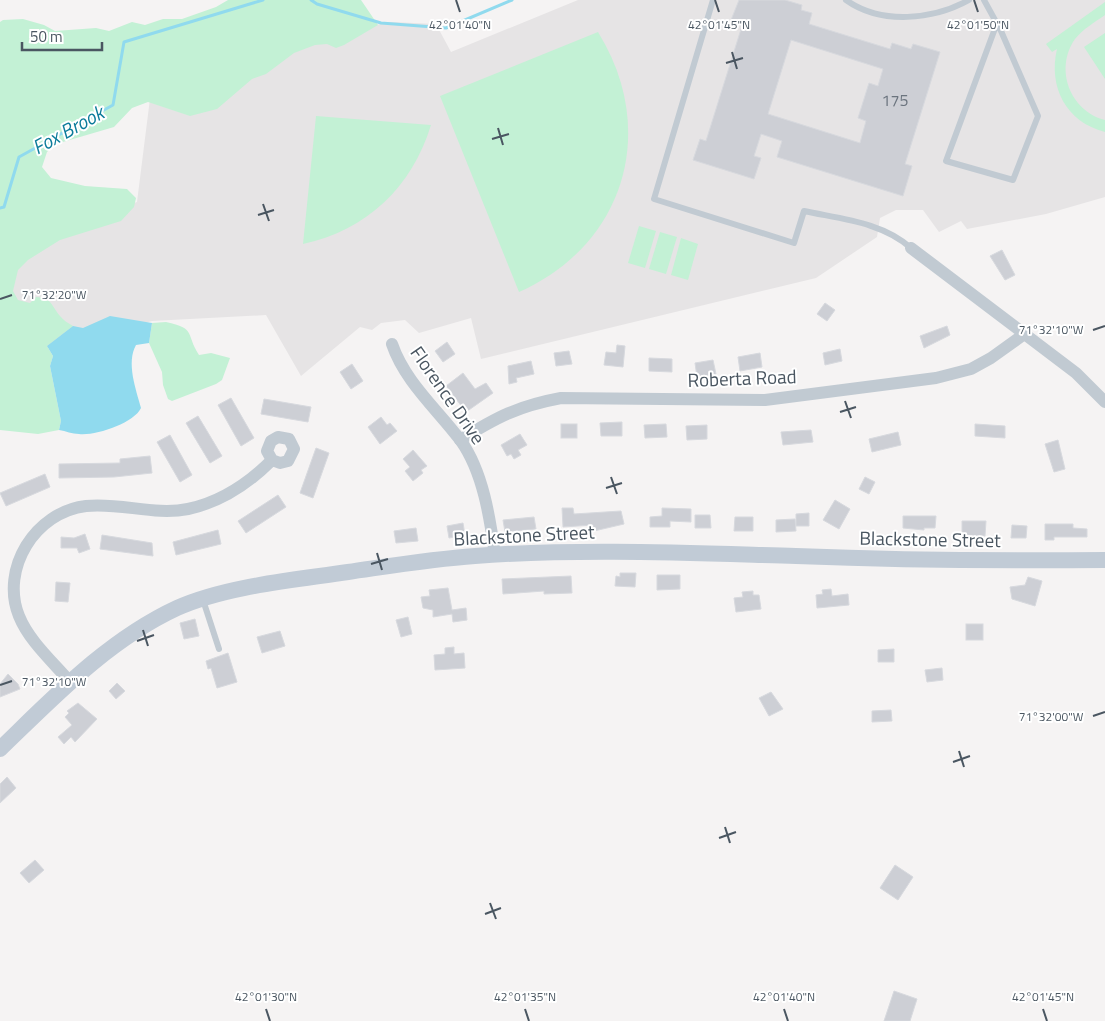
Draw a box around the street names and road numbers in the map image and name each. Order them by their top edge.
street label: Florence Drive [404,340,493,450]
street label: Roberta Road [687,361,797,394]
street label: Blackstone Street [453,516,596,553]
street label: Blackstone Street [859,523,1001,554]

